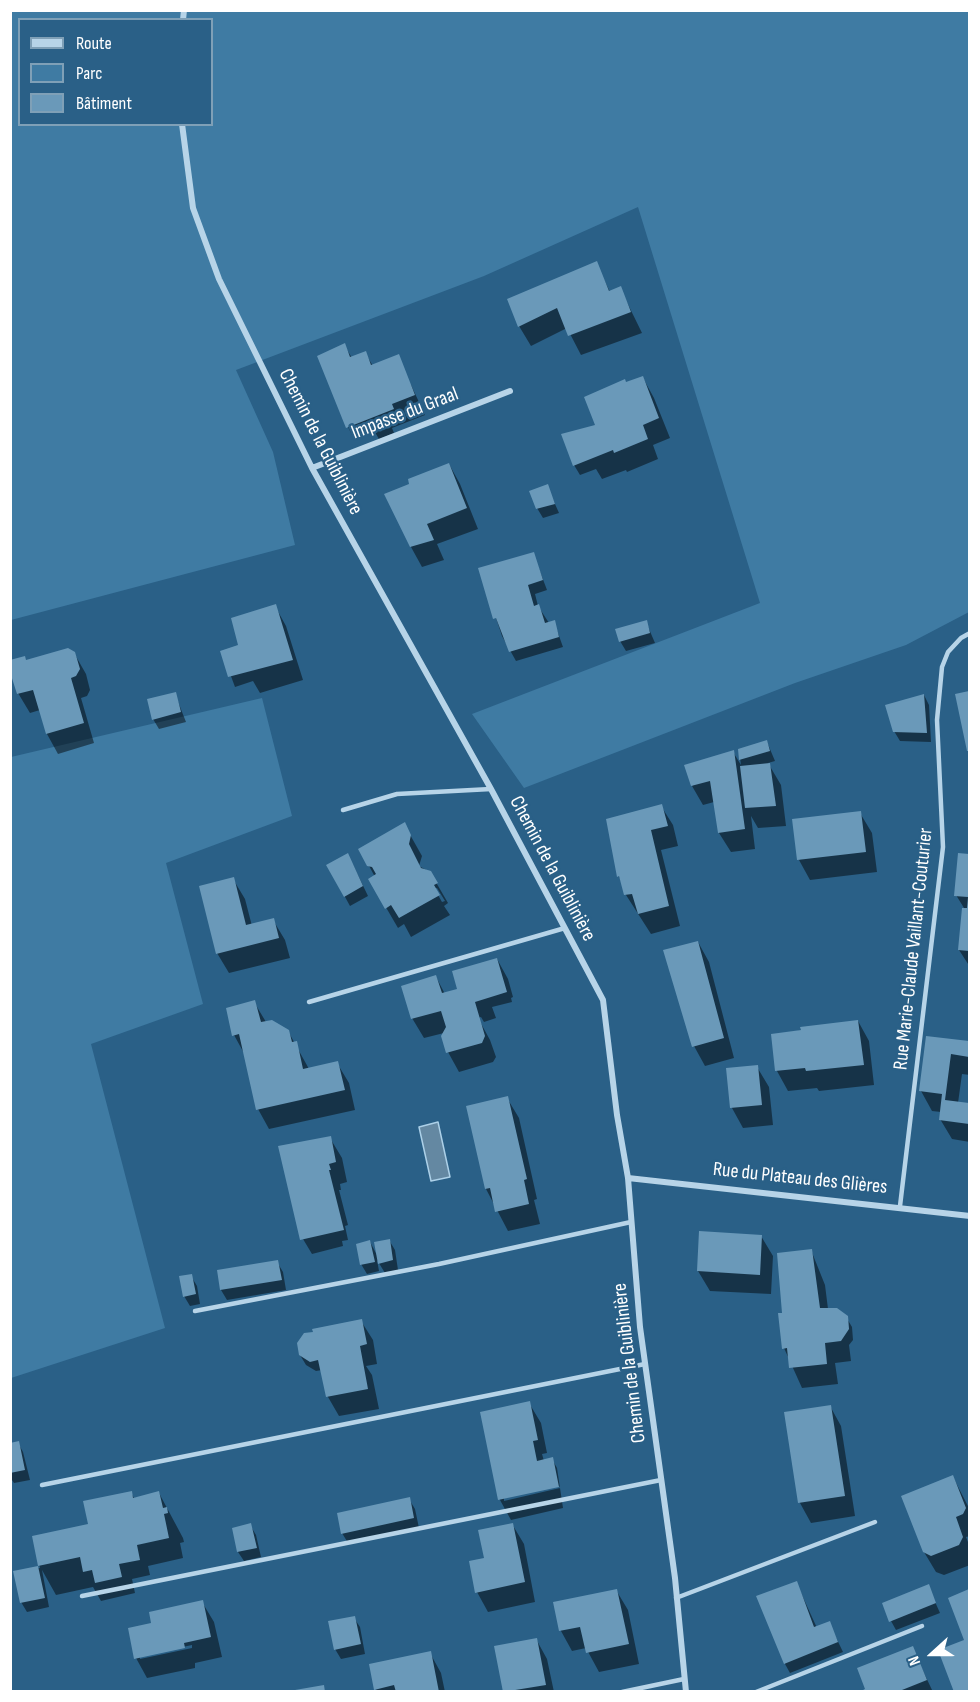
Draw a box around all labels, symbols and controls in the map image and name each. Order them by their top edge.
legend [18,18,213,126]
text: Route [76,33,112,54]
text: Parc [76,63,102,84]
text: Bâtiment [76,93,132,114]
street label: Chemin de la Guiblinière [273,365,367,519]
street label: Impasse du Graal [348,383,462,445]
street label: Chemin de la Guiblinière [504,792,600,946]
street label: Rue Marie-Claude Vaillant-Couturier [889,827,939,1071]
street label: Rue du Plateau des Glières [712,1158,888,1200]
street label: Chemin de la Guiblinière [608,1282,652,1444]
north arrow [902,1624,962,1684]
text: N [904,1653,925,1668]

